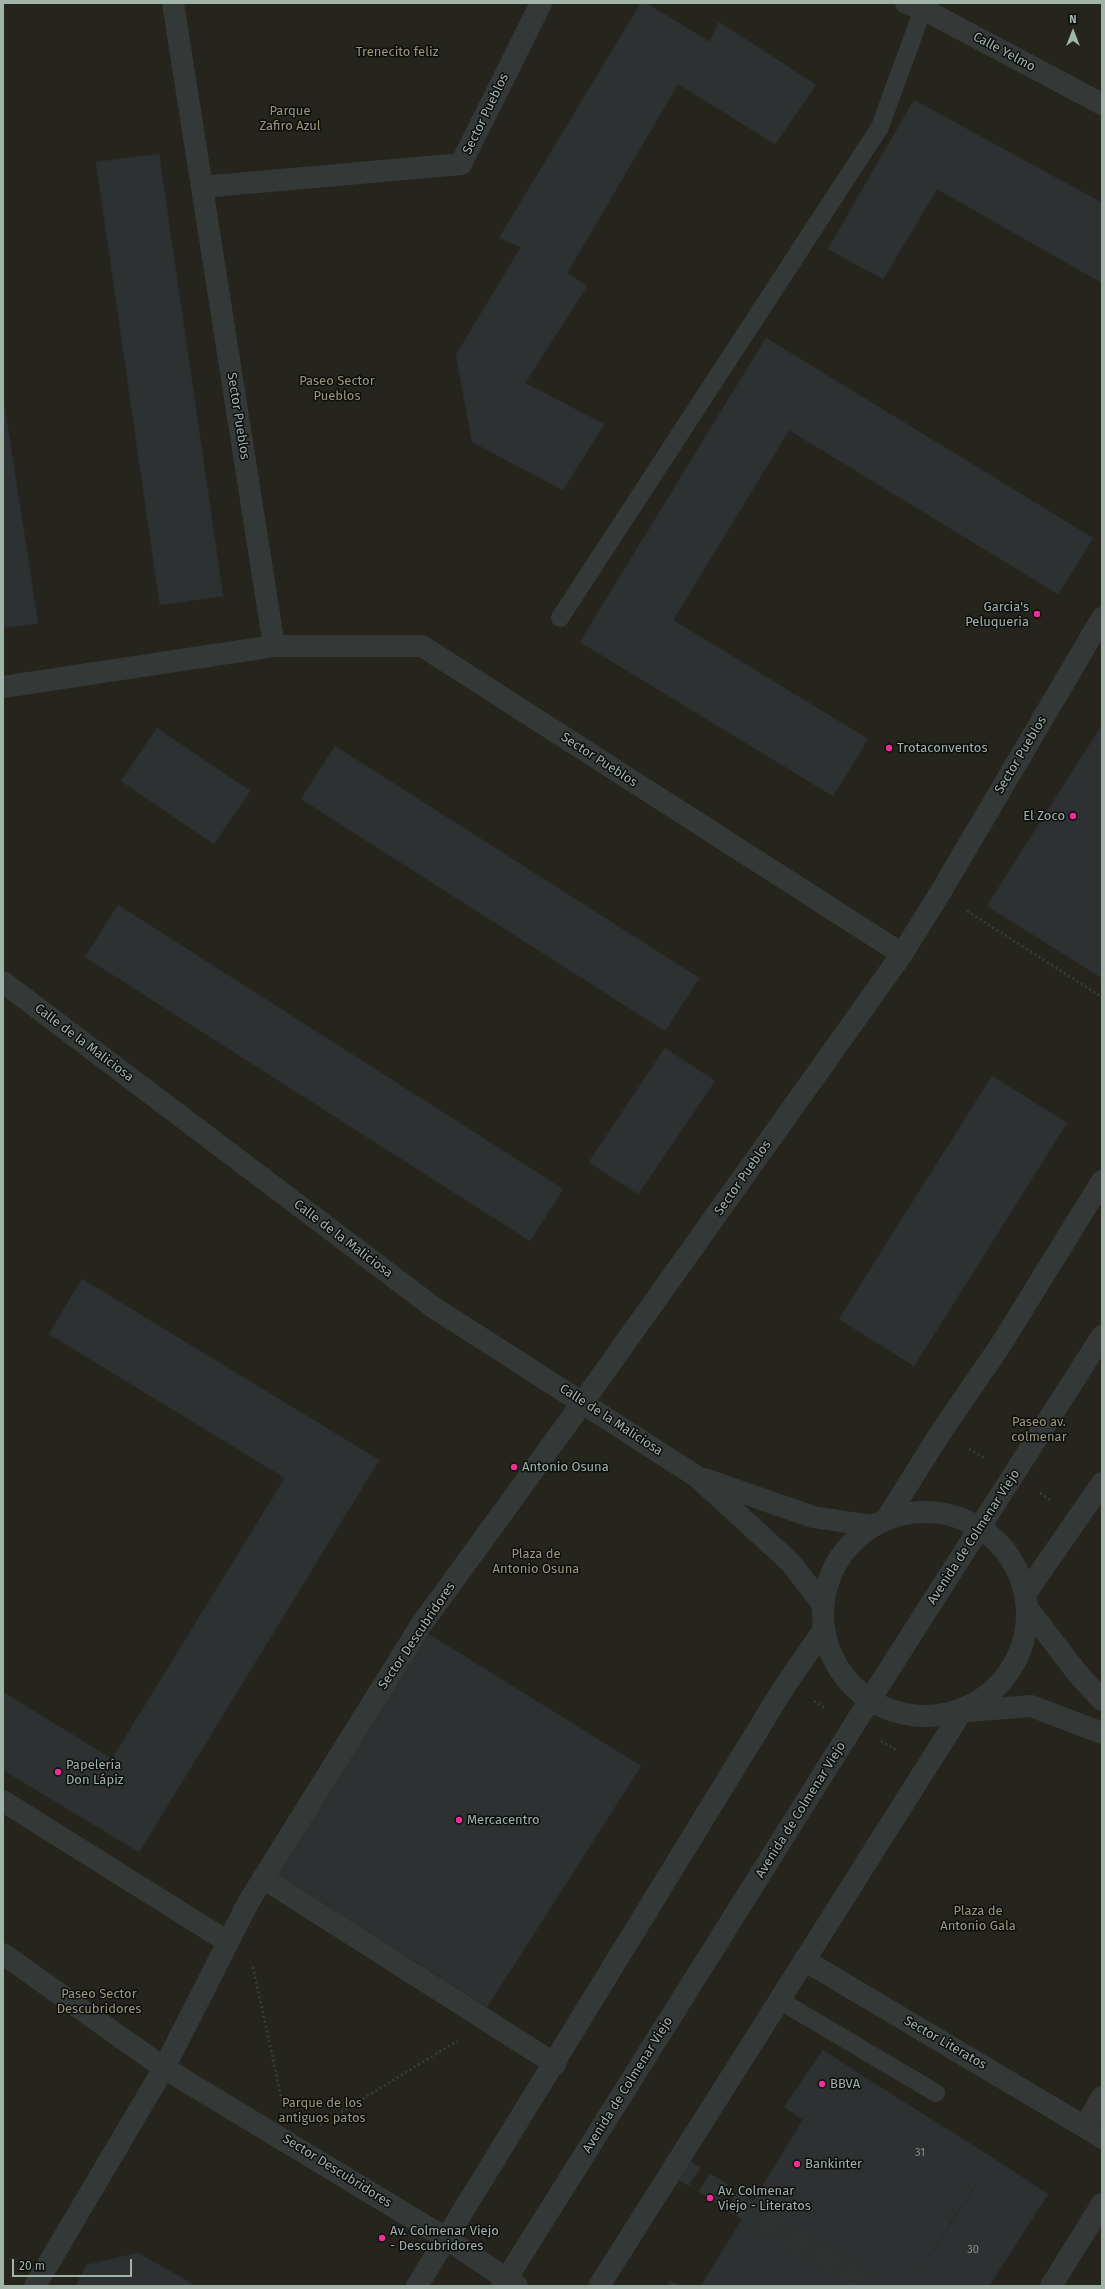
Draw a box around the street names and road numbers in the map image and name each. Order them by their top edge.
street label: Calle Yelmo [970,29,1038,75]
street label: Sector Pueblos [460,71,512,157]
street label: Sector Pueblos [223,371,253,461]
street label: Sector Pueblos [992,713,1050,797]
street label: Sector Pueblos [558,730,640,790]
street label: Calle de la Maliciosa [31,1001,137,1085]
street label: Sector Pueblos [711,1138,775,1218]
street label: Calle de la Maliciosa [290,1197,396,1281]
street label: Calle de la Maliciosa [557,1381,665,1459]
street label: Avenida de Colmenar Viejo [924,1467,1024,1607]
street label: Sector Descubridores [375,1580,459,1692]
street label: Avenida de Colmenar Viejo [753,1739,849,1881]
street label: Sector Literatos [901,2013,989,2073]
street label: Avenida de Colmenar Viejo [580,2014,676,2156]
street label: Sector Descubridores [280,2131,394,2211]

